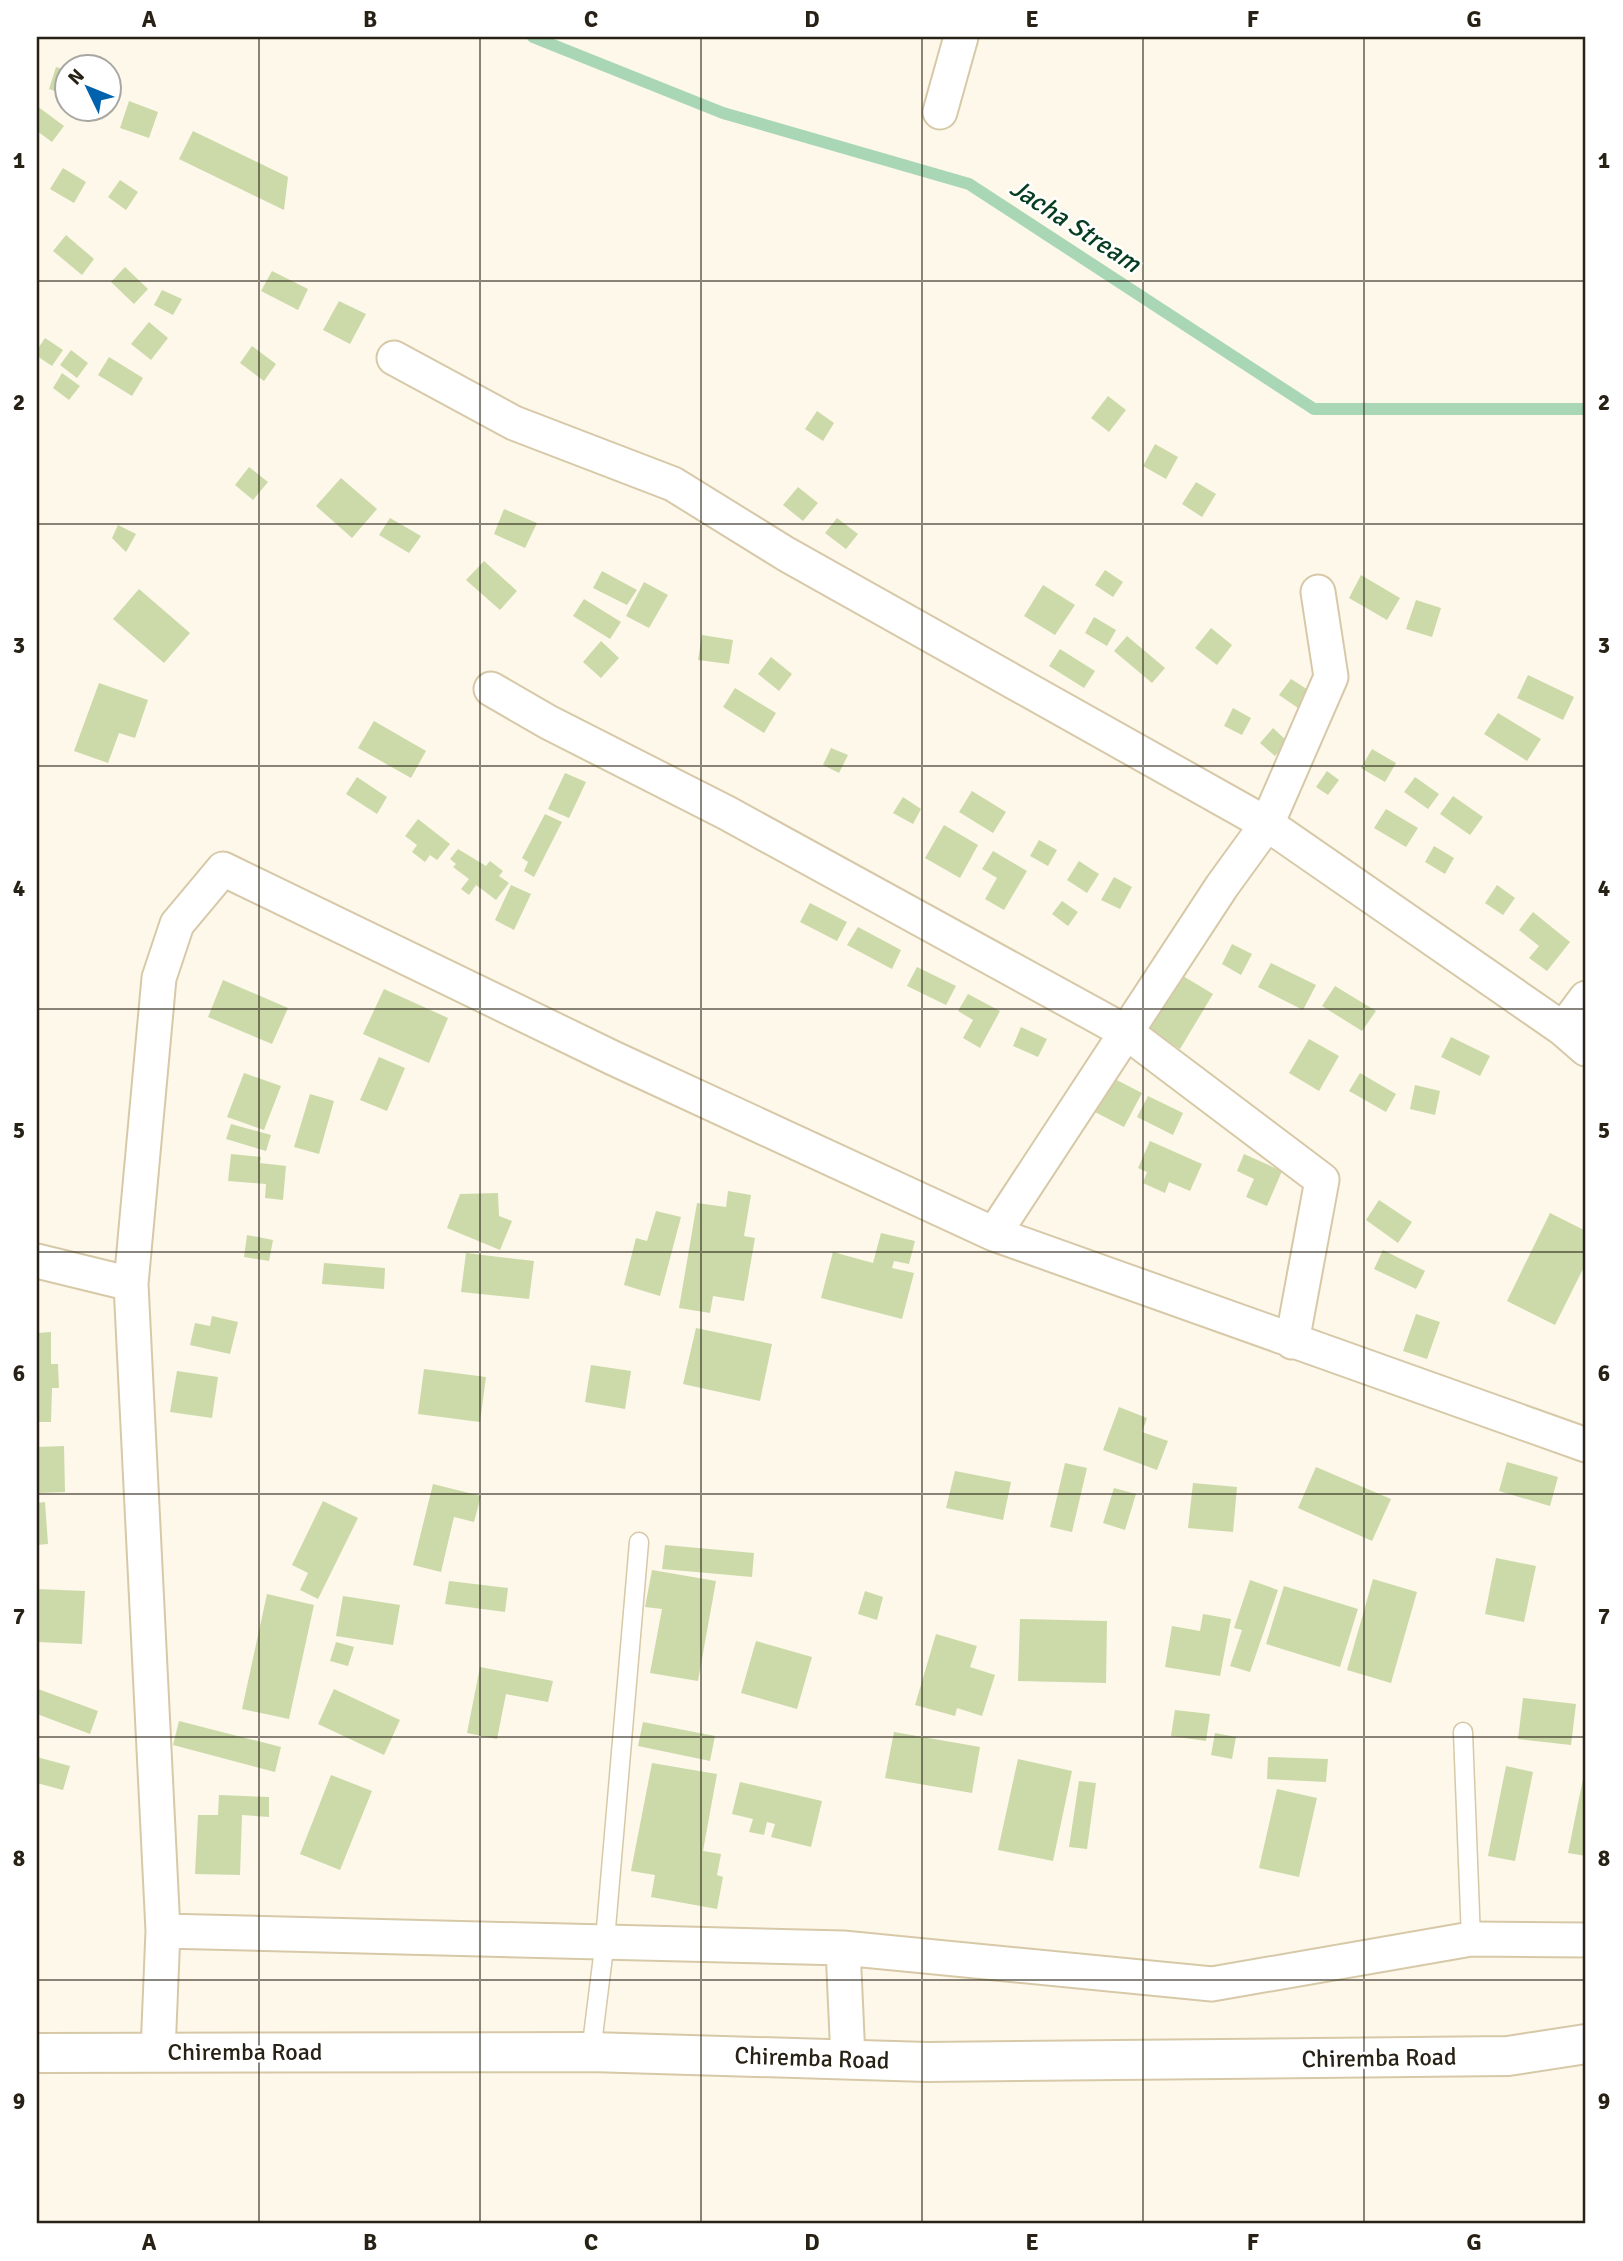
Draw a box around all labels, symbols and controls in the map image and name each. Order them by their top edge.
text: A [142,5,157,34]
text: B [363,5,377,34]
text: C [584,5,598,34]
text: D [804,5,820,34]
text: E [1025,5,1039,34]
text: F [1247,5,1259,34]
text: G [1466,5,1482,34]
north arrow [52,52,122,122]
text: N [63,64,90,90]
text: 1 [13,146,25,175]
text: 1 [1598,146,1610,175]
water label: Jacha Stream [1004,172,1147,281]
text: 2 [13,388,25,417]
text: 2 [1598,388,1610,417]
text: 3 [13,631,25,660]
text: 3 [1598,631,1610,660]
text: 4 [13,874,25,903]
text: 4 [1598,874,1610,903]
text: 5 [13,1116,25,1145]
text: 5 [1598,1116,1610,1145]
text: 6 [13,1359,25,1388]
text: 6 [1598,1359,1610,1388]
text: 7 [13,1602,25,1631]
text: 7 [1598,1602,1610,1631]
text: 8 [13,1844,25,1873]
text: 8 [1598,1844,1610,1873]
street label: Chiremba Road [167,2037,323,2067]
street label: Chiremba Road [734,2040,890,2076]
street label: Chiremba Road [1301,2042,1457,2074]
text: 9 [13,2087,25,2116]
text: 9 [1598,2087,1610,2116]
text: A [142,2228,157,2257]
text: B [363,2228,377,2257]
text: C [584,2228,598,2257]
text: D [804,2228,820,2257]
text: E [1025,2228,1039,2257]
text: F [1247,2228,1259,2257]
text: G [1466,2228,1482,2257]

